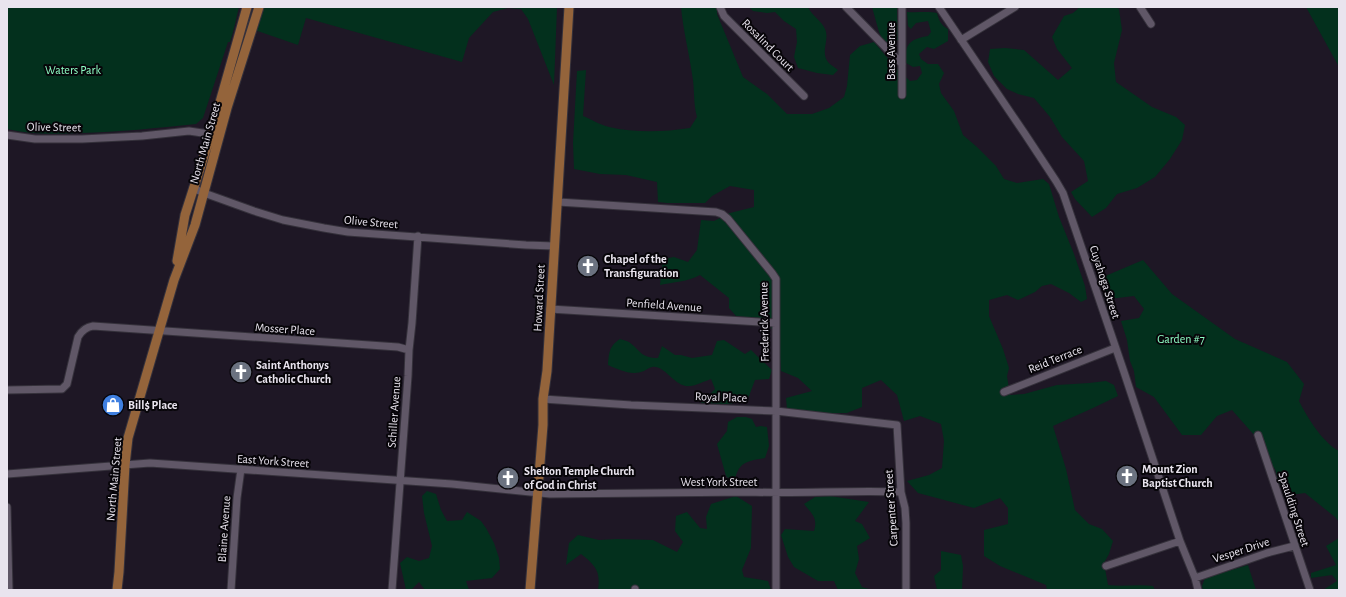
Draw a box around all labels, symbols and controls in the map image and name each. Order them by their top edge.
street label: Rosalind Court [740,17,796,73]
street label: Bass Avenue [885,22,897,80]
park label: Waters Park [45,64,101,76]
street label: North Main Street [188,101,222,185]
street label: Olive Street [27,121,81,133]
street label: Olive Street [344,214,399,230]
street label: Cuyahoga Street [1087,244,1123,321]
church icon: Chapel of the Transfiguration [575,253,601,279]
place label: Chapel of the Transfiguration [604,253,679,279]
street label: Howard Street [531,264,547,332]
street label: Frederick Avenue [757,282,771,362]
street label: Penfield Avenue [626,296,702,314]
street label: Mosser Place [255,321,315,337]
park label: Garden #7 [1157,333,1205,345]
street label: Reid Terrace [1026,343,1084,375]
church icon: Saint Anthonys Catholic Church [228,359,254,385]
place label: Saint Anthonys Catholic Church [256,359,331,385]
street label: Schiller Avenue [386,376,402,448]
street label: Royal Place [695,390,747,405]
shop icon: Bill$ Place [100,392,126,418]
place label: Bill$ Place [128,399,178,411]
street label: North Main Street [104,437,124,521]
street label: East York Street [237,452,310,470]
church icon: Mount Zion Baptist Church [1114,463,1140,489]
place label: Mount Zion Baptist Church [1142,463,1213,489]
church icon: Shelton Temple Church of God in Christ [495,465,521,491]
place label: Shelton Temple Church of God in Christ [524,465,635,491]
street label: Carpenter Street [882,469,900,547]
street label: Spaulding Street [1276,470,1312,548]
street label: West York Street [681,476,758,488]
street label: Blaine Avenue [216,495,232,563]
street label: Vesper Drive [1211,535,1271,565]

